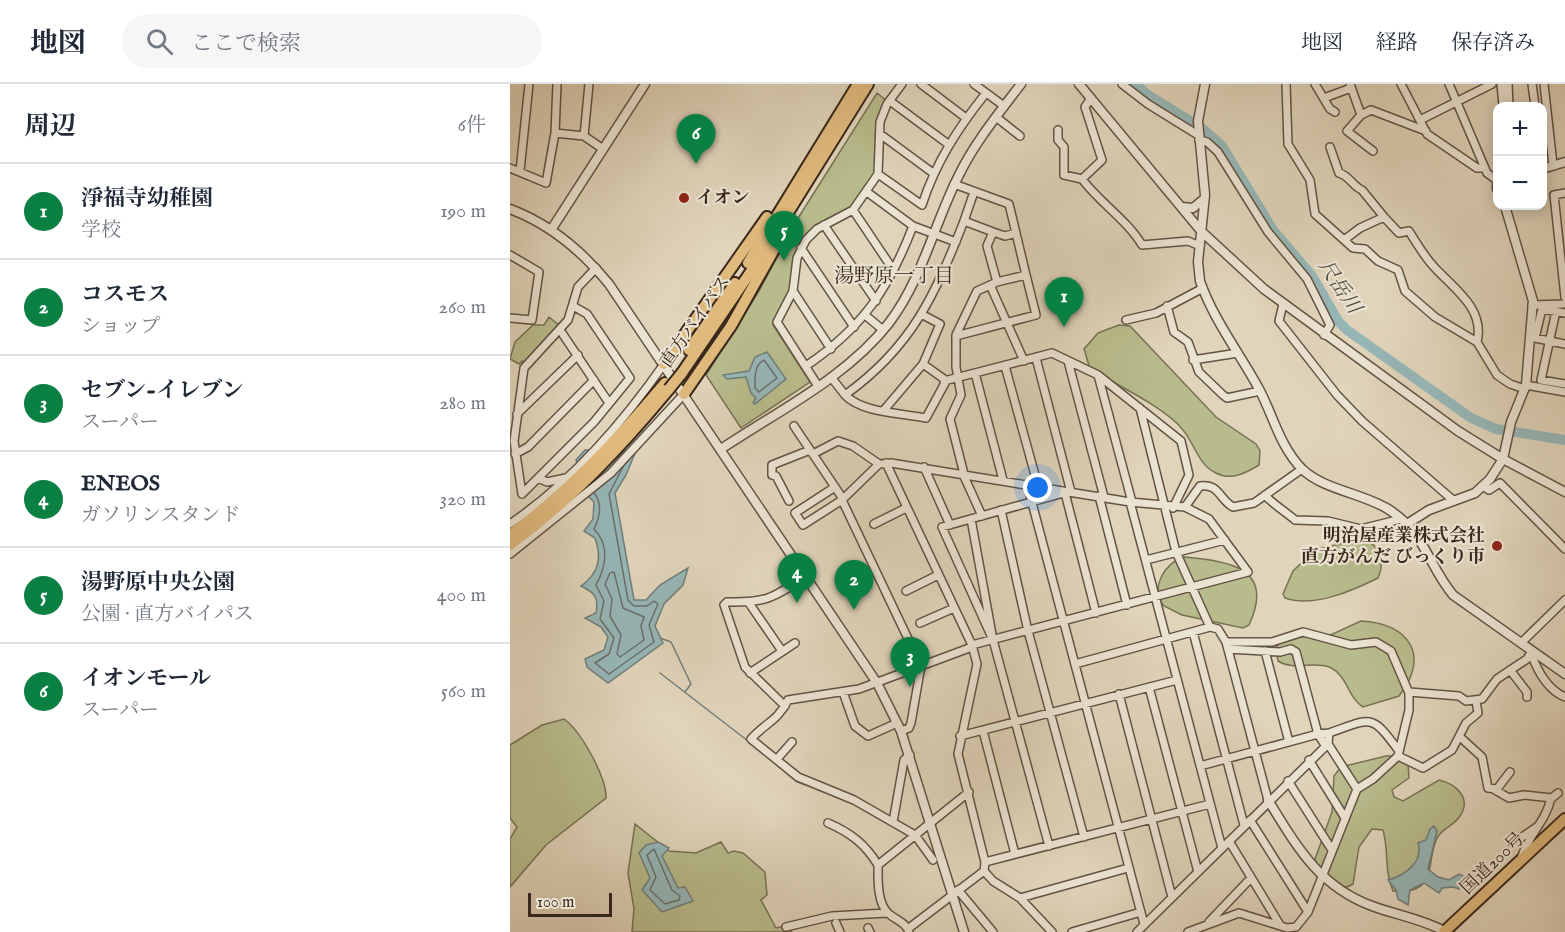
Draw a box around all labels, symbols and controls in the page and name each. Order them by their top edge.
search box [122,14,542,68]
icon: search [143,25,176,58]
text: 地図 [30,27,86,62]
text: ここで検索 [191,30,301,58]
text: 地図 [1301,30,1343,57]
text: 経路 [1376,30,1418,57]
text: 保存済み [1451,30,1535,57]
map controls [1493,102,1547,210]
button: + [1493,102,1547,156]
text: 周辺 [24,110,76,143]
text: 6件 [458,113,486,138]
pin: 6 [676,115,716,164]
button: − [1493,156,1547,210]
text: 淨福寺幼稚園 [81,185,213,213]
place label: イオン [696,187,749,210]
marker: イオン [677,191,691,205]
text: 1 [40,199,47,224]
text: 190 m [440,199,486,224]
pin: 5 [764,212,804,261]
text: 学校 [81,218,121,243]
water label: 尺岳川 [1312,255,1367,321]
district label: 湯野原一丁目 [834,264,954,289]
street label: 直方バイパス [656,271,736,373]
pin: 1 [1044,278,1084,327]
text: コスモス [81,281,169,309]
text: 2 [39,295,48,320]
text: 260 m [439,295,486,320]
text: ショップ [81,314,161,339]
text: セブン-イレブン [81,377,243,405]
text: 3 [40,391,47,416]
text: 280 m [439,391,486,416]
text: スーパー [81,410,159,435]
text: ENEOS [81,470,160,498]
your location [1023,473,1052,502]
text: 4 [39,487,48,512]
text: 320 m [440,487,486,512]
text: ガソリンスタンド [81,503,240,528]
place label: 明治屋産業株式会社 直方がんだ びっくり市 [1301,525,1485,569]
marker: 明治屋産業株式会社 直方がんだ びっくり市 [1490,539,1504,553]
pin: 4 [778,554,816,603]
pin: 2 [834,560,874,610]
text: 湯野原中央公園 [81,569,235,597]
text: 5 [40,583,47,608]
text: 400 m [437,583,486,608]
text: 公園 · 直方バイパス [81,602,254,627]
pin: 3 [890,638,930,687]
text: イオンモール [81,665,211,693]
text: 6 [39,679,48,704]
text: 560 m [441,679,486,704]
text: スーパー [81,698,159,723]
street label: 国道200号 [1456,828,1530,900]
scale bar [528,890,612,918]
text: 100 m [537,893,574,913]

